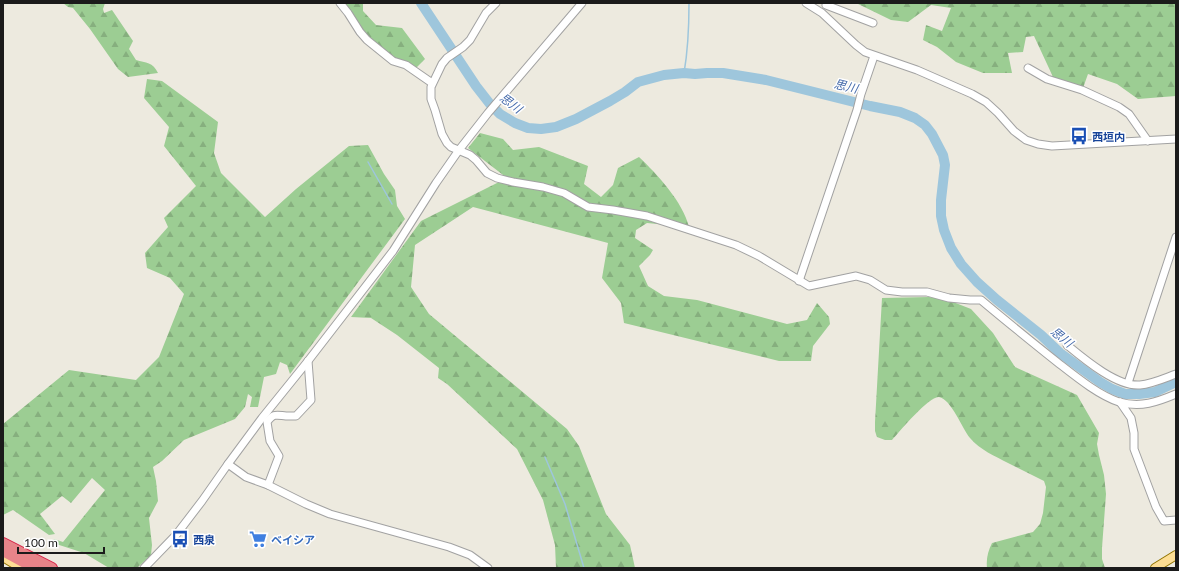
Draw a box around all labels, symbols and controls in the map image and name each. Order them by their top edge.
water label: 思川 [833,76,861,96]
water label: 思川 [497,90,527,117]
bus stop icon: 西垣内 [1069,126,1089,146]
place label: 西垣内 [1092,130,1125,143]
water label: 思川 [1048,324,1078,352]
scale bar [18,529,104,555]
bus stop icon: 西泉 [170,529,190,549]
supermarket icon: ベイシア [248,529,268,549]
place label: 西泉 [193,533,215,546]
place label: ベイシア [271,533,315,546]
text: 100 m [24,535,58,550]

